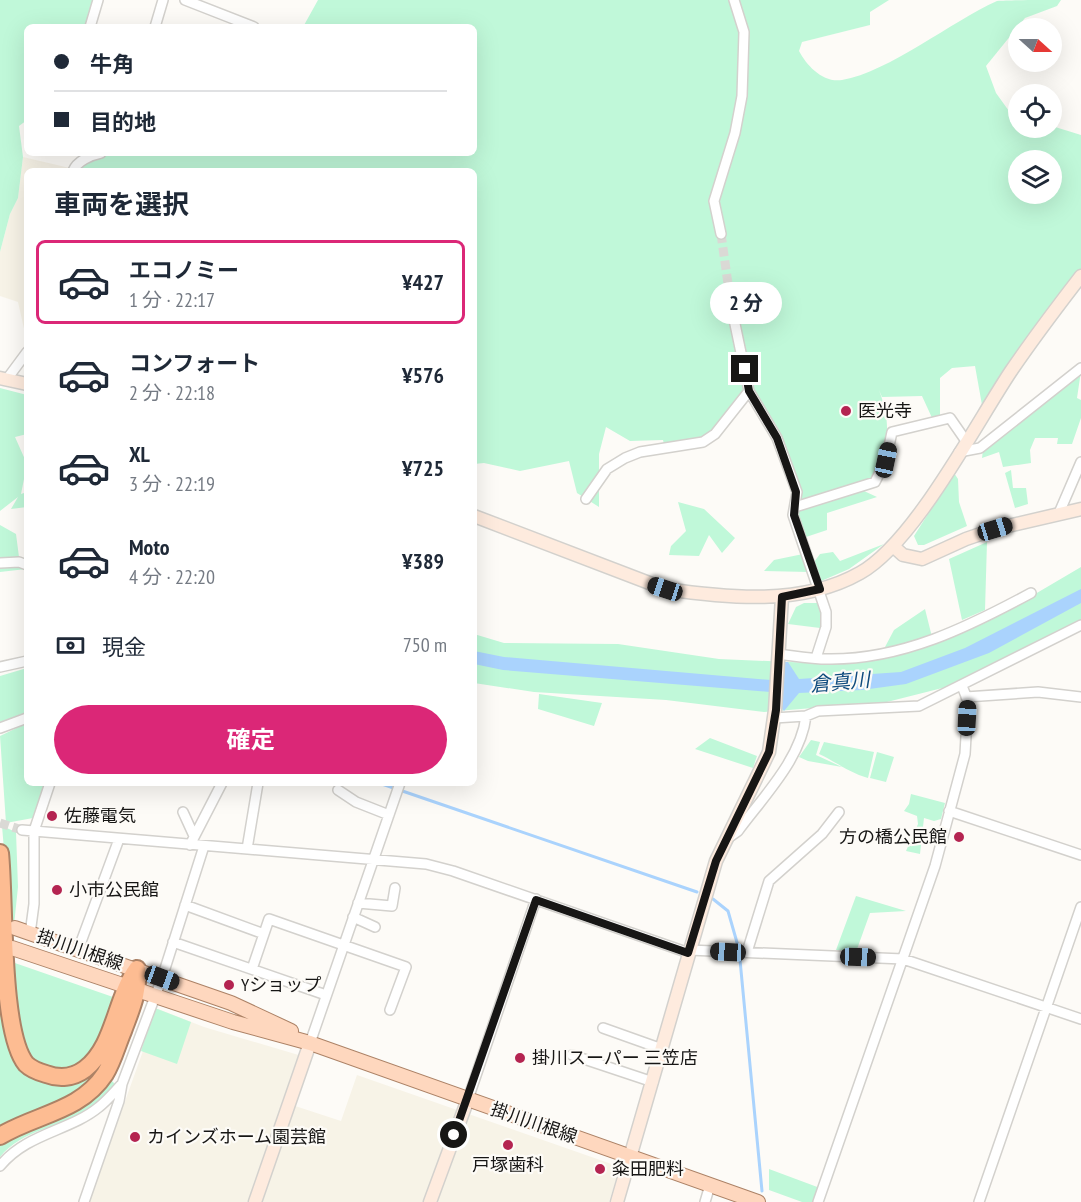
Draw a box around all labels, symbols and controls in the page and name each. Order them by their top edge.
north arrow [1008,18,1062,72]
map controls [1008,18,1062,204]
text: 牛角 [90,50,134,78]
button: locate [1008,84,1062,138]
text: 目的地 [90,108,156,136]
button: layers [1008,150,1062,204]
text: 車両を選択 [54,187,189,221]
icon: car [57,255,111,309]
text: エコノミー [129,256,239,284]
text: ¥427 [402,268,444,296]
callout: 2 分 [709,282,781,324]
text: 1 分 · 22:17 [129,287,215,313]
text: 2 分 [729,290,763,316]
icon: car [57,348,111,402]
text: コンフォート [129,349,260,377]
route end [731,355,758,382]
text: ¥576 [402,361,444,389]
text: 2 分 · 22:18 [129,380,215,406]
place label: 医光寺 [858,399,912,422]
marker: 医光寺 [839,404,853,418]
text: XL [129,440,150,468]
icon: car [57,441,111,495]
car [873,441,899,479]
text: ¥725 [402,454,444,482]
text: 3 分 · 22:19 [129,471,215,497]
car [975,515,1015,543]
text: Moto [129,533,170,561]
icon: car [57,534,111,588]
text: ¥389 [402,547,444,575]
text: 4 分 · 22:20 [129,564,215,590]
car [645,575,685,603]
icon: cash [54,629,87,662]
text: 750 m [403,632,447,658]
text: 現金 [102,633,146,661]
water label: 倉真川 [809,666,873,698]
car [957,700,977,736]
button: 確定 [54,705,447,774]
place label: 佐藤電気 [64,804,136,827]
marker: 佐藤電気 [45,809,59,823]
place label: 方の橋公民館 [839,825,947,848]
marker: 方の橋公民館 [952,830,966,844]
place label: 小市公民館 [69,878,159,901]
marker: 小市公民館 [50,883,64,897]
street label: 掛川川根線 [34,924,126,975]
car [710,942,746,962]
car [840,947,876,967]
car [142,963,182,993]
place label: Yショップ [241,973,321,996]
marker: Yショップ [222,978,236,992]
place label: 掛川スーパー 三笠店 [532,1046,698,1069]
marker: 掛川スーパー 三笠店 [513,1051,527,1065]
street label: 掛川川根線 [488,1097,580,1148]
route start [440,1121,467,1148]
place label: カインズホーム園芸館 [147,1125,326,1148]
marker: カインズホーム園芸館 [128,1130,142,1144]
marker: 戸塚歯科 [501,1138,515,1152]
place label: 戸塚歯科 [472,1153,544,1176]
place label: 粂田肥料 [612,1157,684,1180]
marker: 粂田肥料 [593,1162,607,1176]

